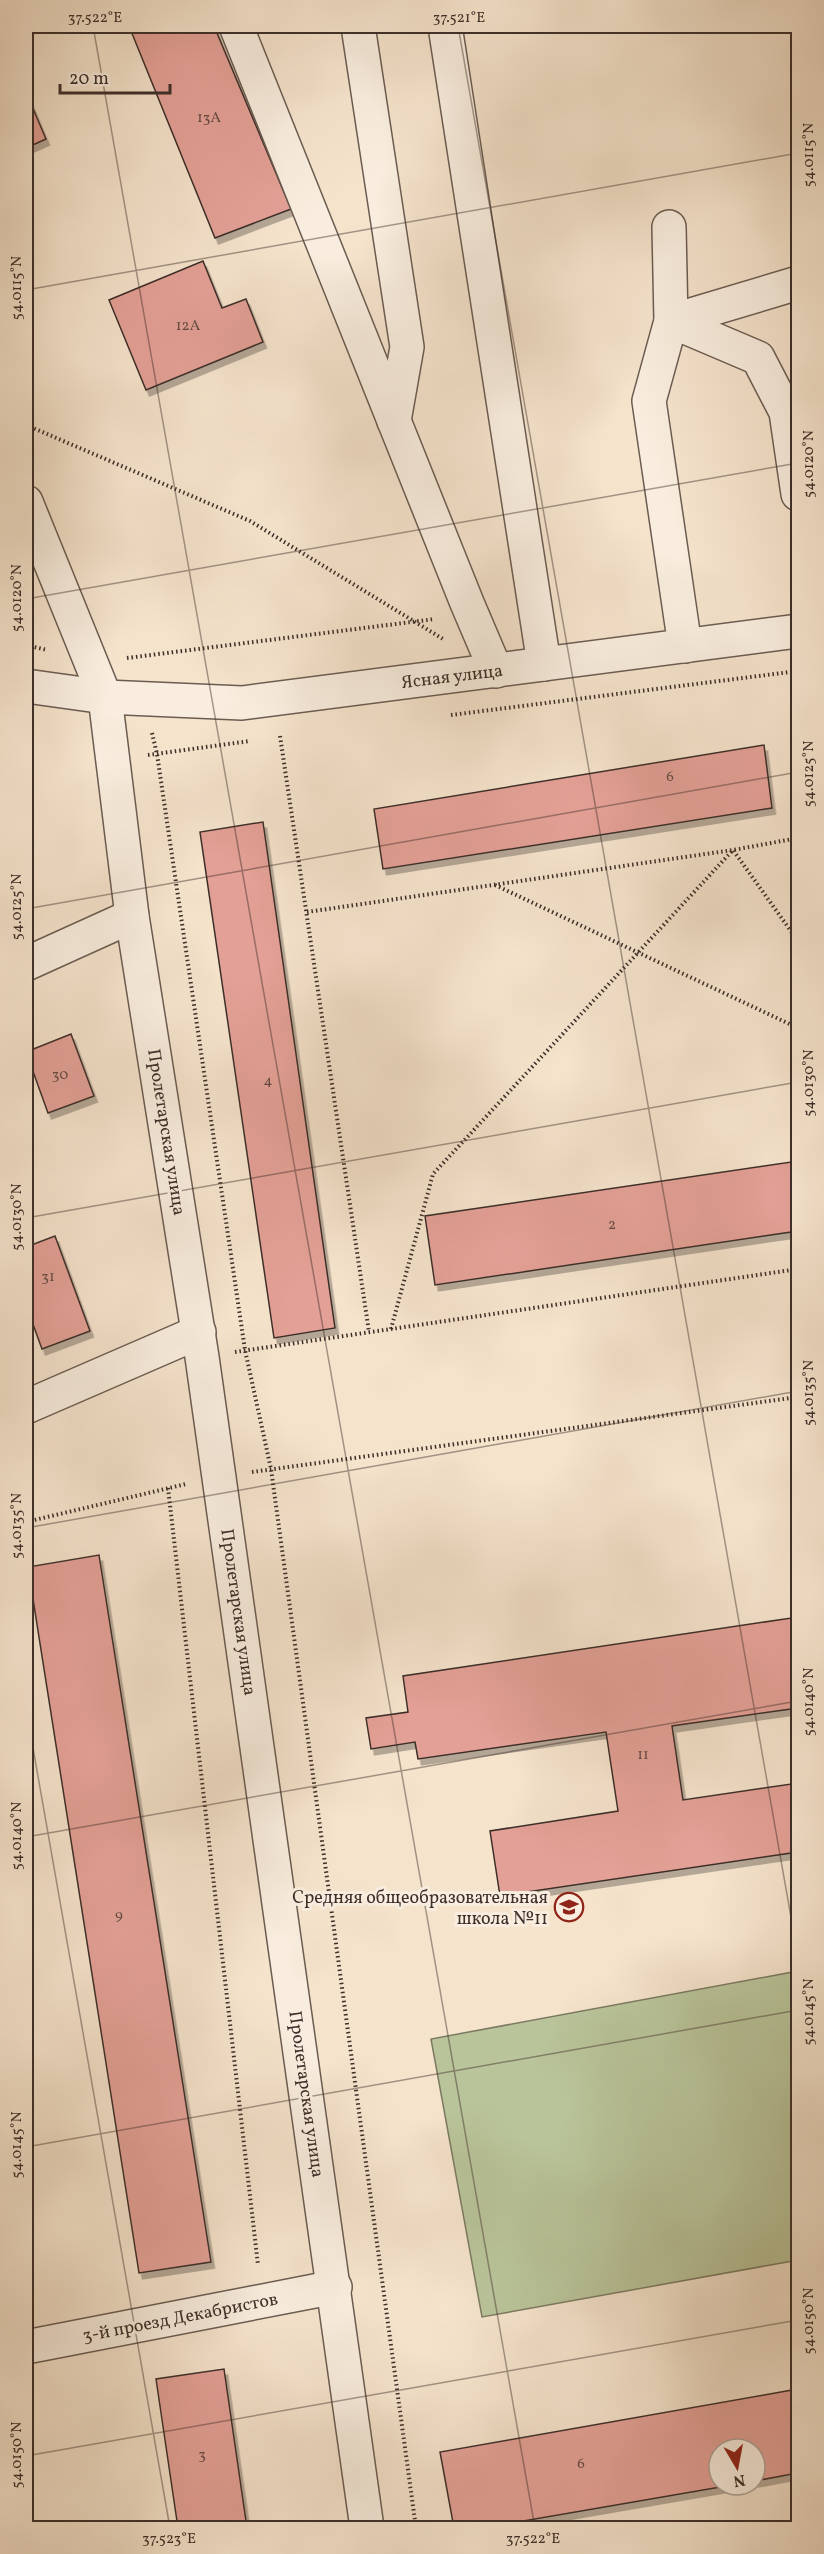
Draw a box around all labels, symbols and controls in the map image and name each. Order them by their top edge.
text: 37.522°E [68,8,122,29]
text: 37.521°E [433,8,485,29]
scale bar [60,57,170,95]
text: 20 m [69,67,109,92]
house number: 13А [197,108,221,129]
text: 54.0115°N [799,123,820,187]
text: 54.0115°N [7,256,28,320]
house number: 12А [176,316,201,337]
text: 54.0120°N [799,430,820,498]
text: 54.0120°N [7,564,28,632]
street label: Ясная улица [400,659,504,696]
text: 54.0125°N [799,741,820,807]
house number: 6 [666,767,674,788]
text: 54.0125°N [7,874,28,940]
street label: Пролетарская улица [140,1047,191,1217]
text: 54.0130°N [799,1049,820,1117]
house number: 30 [52,1065,68,1086]
house number: 4 [264,1071,273,1092]
text: 54.0130°N [7,1183,28,1251]
house number: 2 [608,1215,616,1236]
house number: 31 [41,1267,55,1288]
text: 54.0135°N [799,1360,820,1426]
text: 54.0135°N [7,1493,28,1559]
street label: Пролетарская улица [213,1527,262,1697]
text: 54.0140°N [799,1668,820,1736]
house number: 11 [637,1745,649,1766]
text: 54.0140°N [7,1802,28,1870]
place label: Средняя общеобразовательная школа №11 [292,1886,548,1932]
school or university icon: Средняя общеобразовательная школа №11 [553,1891,585,1923]
house number: 9 [115,1905,123,1926]
text: 54.0145°N [799,1978,820,2046]
street label: Пролетарская улица [281,2009,330,2179]
text: 54.0145°N [7,2111,28,2179]
street label: 3-й проезд Декабристов [80,2287,280,2350]
text: 54.0150°N [799,2288,820,2354]
text: 54.0150°N [7,2422,28,2488]
north arrow [707,2437,767,2497]
house number: 3 [198,2445,206,2466]
house number: 6 [577,2454,585,2475]
text: N [731,2468,747,2492]
text: 37.523°E [142,2529,196,2550]
text: 37.522°E [506,2529,560,2550]

